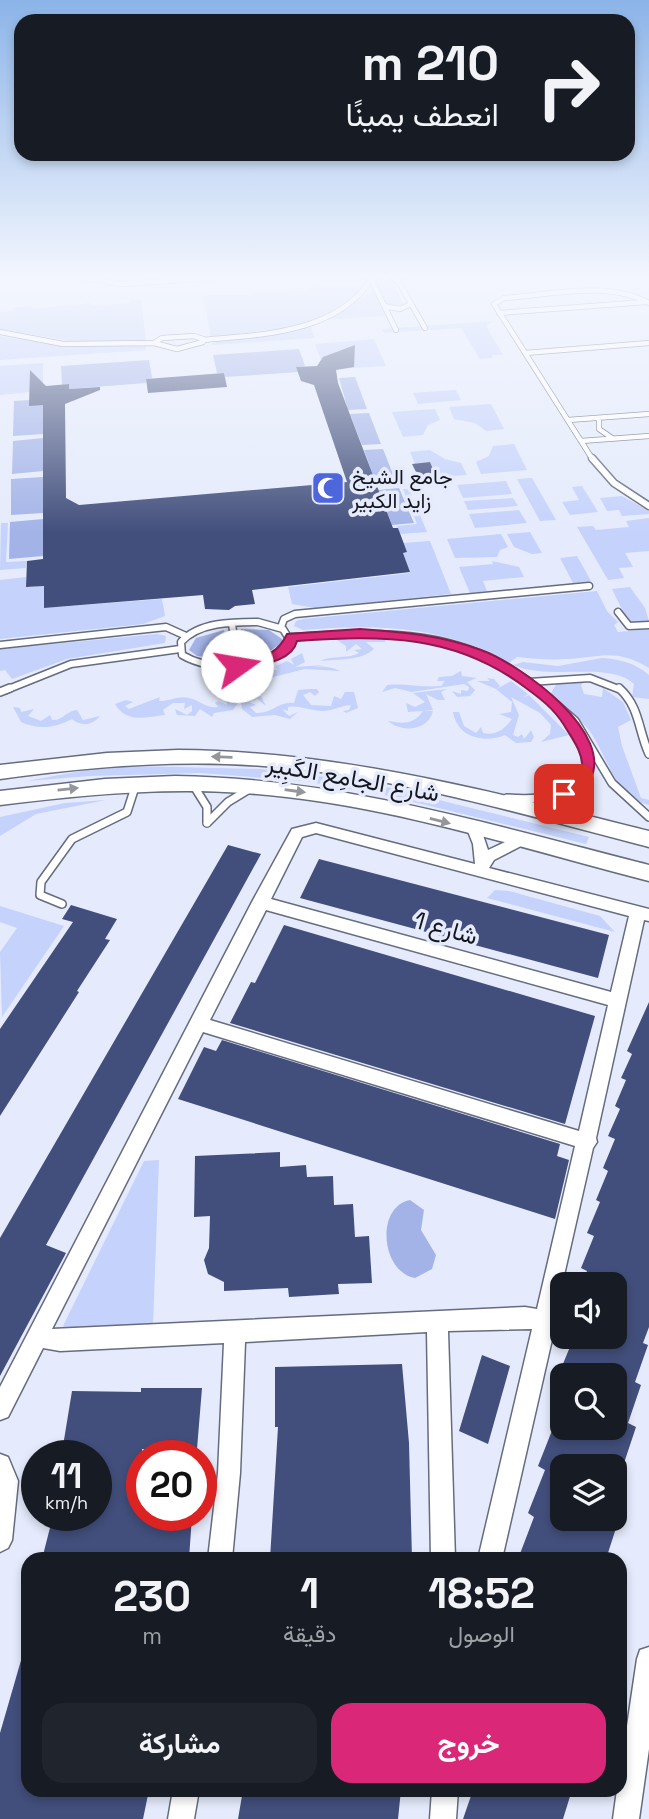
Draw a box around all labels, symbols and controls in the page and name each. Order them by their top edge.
text: 210 m [362,32,499,94]
icon: right [523,42,614,133]
text: انعطف يمينًا [346,95,499,135]
place label: جامع الشيخ زايد الكبير [351,463,453,514]
mosque icon: جامع الشيخ زايد الكبير [309,469,347,507]
position arrow [200,629,274,703]
street label: شارع الجامِع الكَبِير [263,747,442,811]
one-way arrow [211,752,233,763]
pin [534,764,594,824]
icon: arrive [545,775,583,813]
one-way arrow [57,783,79,794]
one-way arrow [284,785,306,796]
one-way arrow [429,816,451,827]
street label: شارع 1 [410,904,481,953]
map controls [550,1272,627,1531]
button: sound [550,1272,627,1349]
button: search [550,1363,627,1440]
speed limit sign: 20 [126,1440,217,1531]
text: 11 [51,1454,82,1498]
button: layers [550,1454,627,1531]
text: km/h [45,1491,88,1514]
text: 1 [300,1567,319,1620]
text: 18:52 [428,1567,535,1620]
text: 230 [113,1570,191,1623]
text: دقيقة [283,1619,336,1649]
text: الوصول [448,1619,515,1649]
text: m [142,1621,162,1651]
button: مشاركة [42,1703,317,1783]
button: خروج [331,1703,606,1783]

